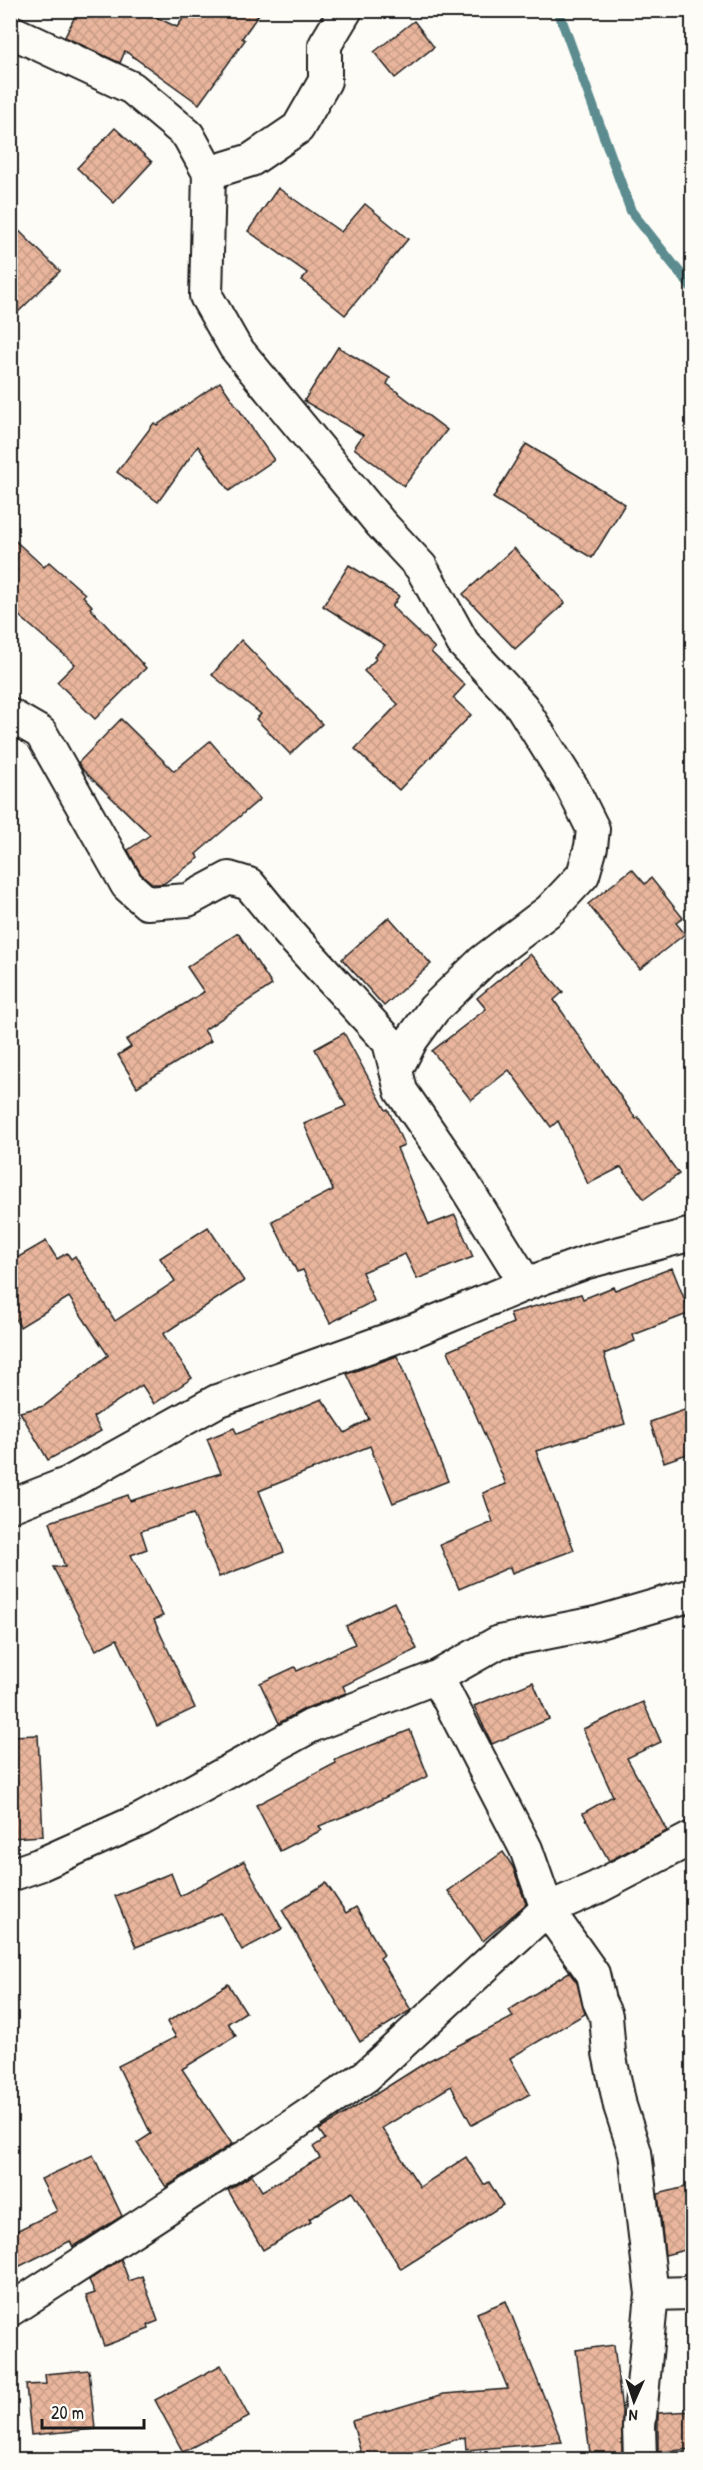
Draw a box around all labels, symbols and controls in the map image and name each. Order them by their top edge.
north arrow [604,2371,664,2431]
scale bar [42,2392,144,2430]
text: 20 m [51,2400,84,2425]
text: N [628,2405,638,2427]

